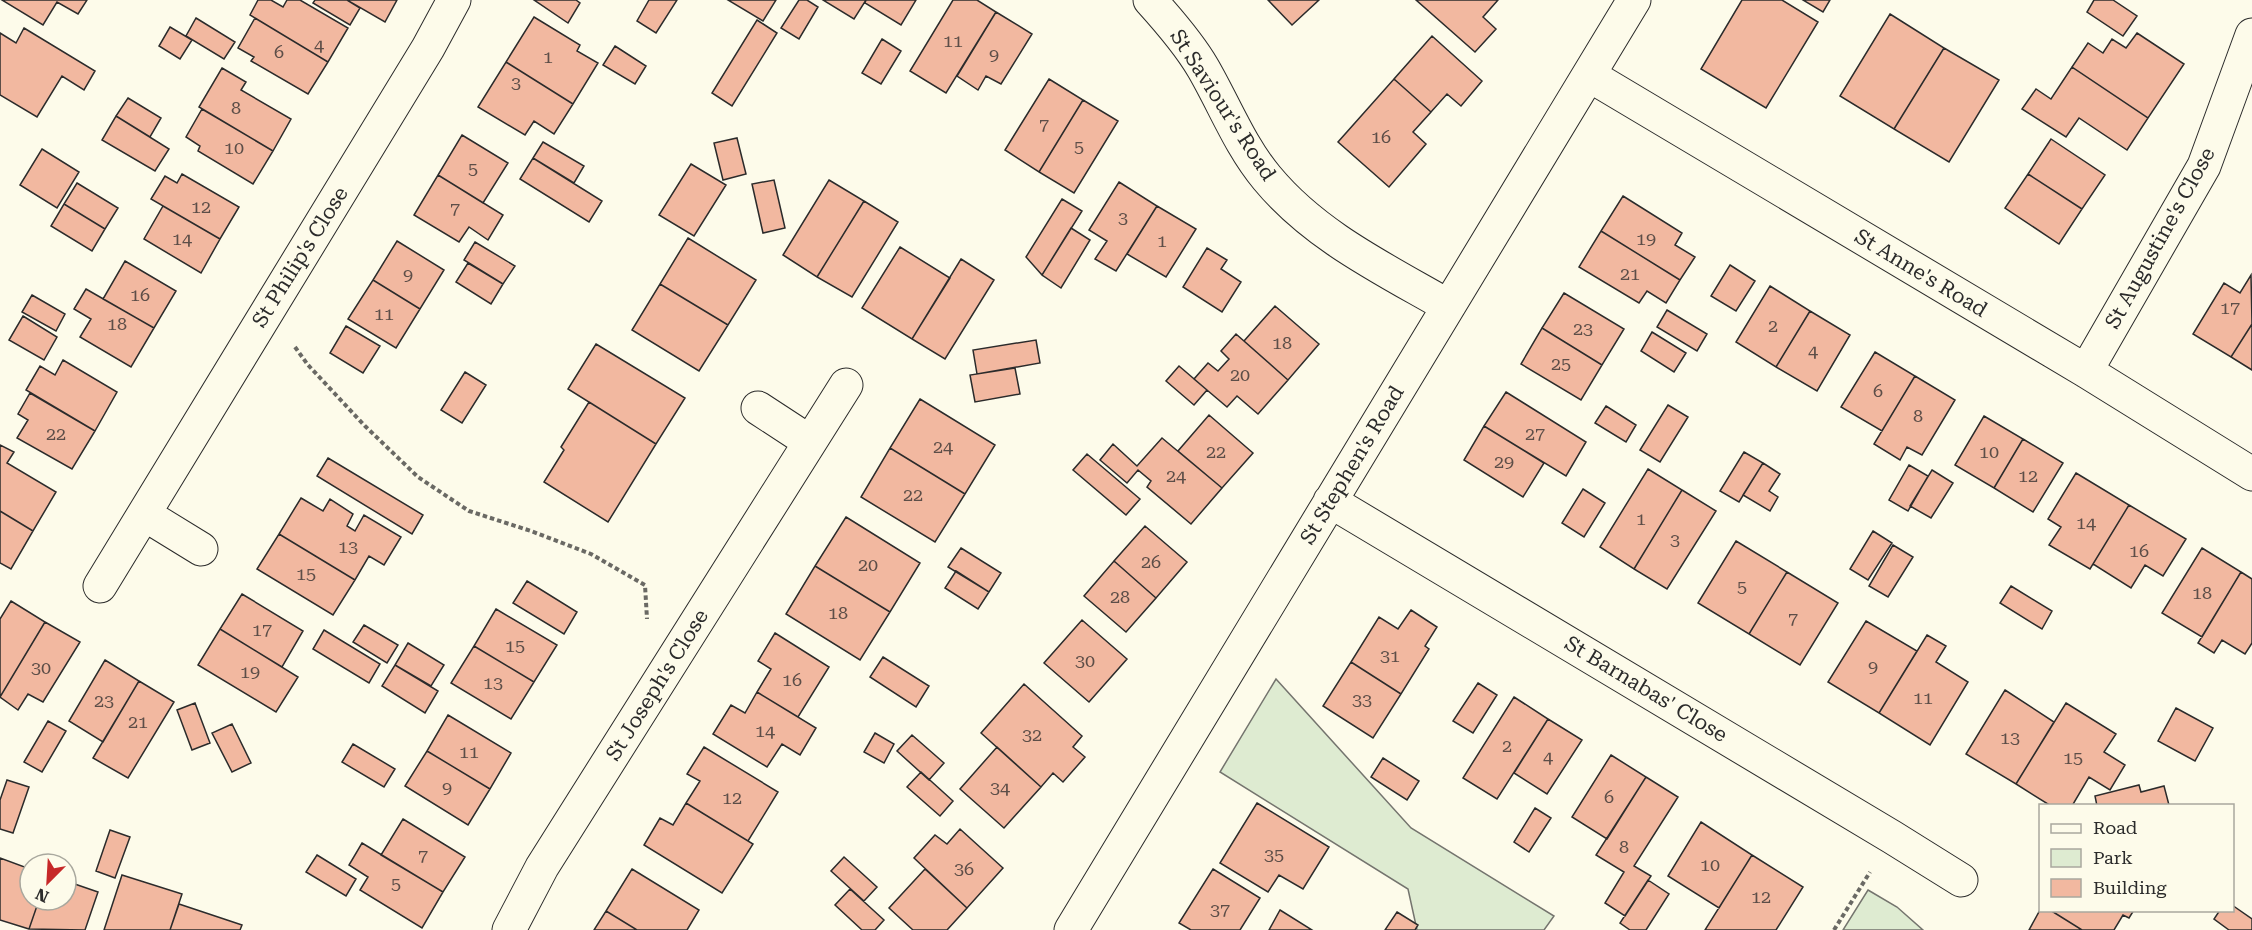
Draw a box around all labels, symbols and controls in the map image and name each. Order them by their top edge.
street label: St Saviour's Road [1165,25,1281,185]
house number: 11 [943,30,963,51]
house number: 4 [314,34,324,55]
house number: 6 [274,41,284,62]
house number: 9 [989,44,999,65]
house number: 1 [543,46,553,67]
house number: 3 [511,72,521,93]
house number: 8 [231,97,241,118]
house number: 7 [1039,114,1049,135]
house number: 16 [1371,126,1391,147]
house number: 5 [1074,136,1084,157]
house number: 10 [224,137,244,158]
street label: St Augustine's Close [2100,143,2220,333]
house number: 5 [468,158,478,179]
street label: St Philip's Close [247,182,353,332]
house number: 12 [191,196,211,217]
house number: 7 [450,198,460,219]
house number: 3 [1118,207,1128,228]
street label: St Anne's Road [1850,224,1992,322]
house number: 14 [172,228,192,249]
house number: 19 [1636,228,1656,249]
house number: 1 [1157,230,1167,251]
house number: 21 [1620,263,1640,284]
house number: 9 [403,264,413,285]
house number: 16 [130,284,150,305]
house number: 17 [2220,297,2240,318]
house number: 11 [374,303,394,324]
house number: 18 [107,313,127,334]
house number: 2 [1768,315,1778,336]
house number: 23 [1573,318,1593,339]
house number: 18 [1272,332,1292,353]
house number: 4 [1808,340,1818,361]
house number: 25 [1551,353,1571,374]
house number: 20 [1230,364,1250,385]
house number: 6 [1873,380,1883,401]
street label: St Stephen's Road [1295,381,1409,549]
house number: 8 [1913,405,1923,426]
house number: 22 [46,423,66,444]
house number: 27 [1525,423,1545,444]
house number: 24 [933,436,953,457]
house number: 22 [1206,441,1226,462]
house number: 10 [1979,441,1999,462]
house number: 29 [1494,451,1514,472]
house number: 24 [1166,465,1186,486]
house number: 12 [2018,465,2038,486]
house number: 22 [903,484,923,505]
house number: 1 [1636,508,1646,529]
house number: 14 [2076,512,2096,533]
house number: 3 [1670,529,1680,550]
house number: 13 [338,536,358,557]
house number: 16 [2129,540,2149,561]
house number: 26 [1141,551,1161,572]
house number: 20 [858,554,878,575]
house number: 15 [296,563,316,584]
house number: 5 [1737,576,1747,597]
house number: 18 [2192,582,2212,603]
house number: 28 [1110,586,1130,607]
house number: 18 [828,602,848,623]
street label: St Joseph's Close [601,605,713,765]
house number: 7 [1788,608,1798,629]
house number: 17 [252,619,272,640]
street label: St Barnabas' Close [1560,631,1732,747]
house number: 15 [505,635,525,656]
house number: 31 [1380,645,1400,666]
house number: 30 [1075,650,1095,671]
house number: 9 [1868,656,1878,677]
house number: 30 [31,657,51,678]
house number: 19 [240,661,260,682]
house number: 16 [782,669,802,690]
house number: 13 [483,672,503,693]
house number: 11 [1913,687,1933,708]
house number: 33 [1352,689,1372,710]
house number: 23 [94,690,114,711]
house number: 21 [128,711,148,732]
house number: 14 [755,720,775,741]
house number: 32 [1022,724,1042,745]
house number: 13 [2000,727,2020,748]
house number: 2 [1502,735,1512,756]
house number: 11 [459,741,479,762]
house number: 4 [1543,746,1553,767]
house number: 15 [2063,747,2083,768]
house number: 9 [442,777,452,798]
house number: 34 [990,777,1010,798]
house number: 6 [1604,786,1614,807]
house number: 12 [722,787,742,808]
legend [2039,804,2234,912]
text: Road [2093,817,2138,838]
house number: 8 [1619,836,1629,857]
house number: 35 [1264,844,1284,865]
house number: 7 [418,845,428,866]
text: Park [2093,847,2133,868]
north arrow [18,852,78,912]
house number: 10 [1700,854,1720,875]
house number: 36 [954,858,974,879]
house number: 5 [391,873,401,894]
text: Building [2093,877,2167,898]
text: N [33,884,52,906]
house number: 12 [1751,886,1771,907]
house number: 37 [1210,899,1230,920]

